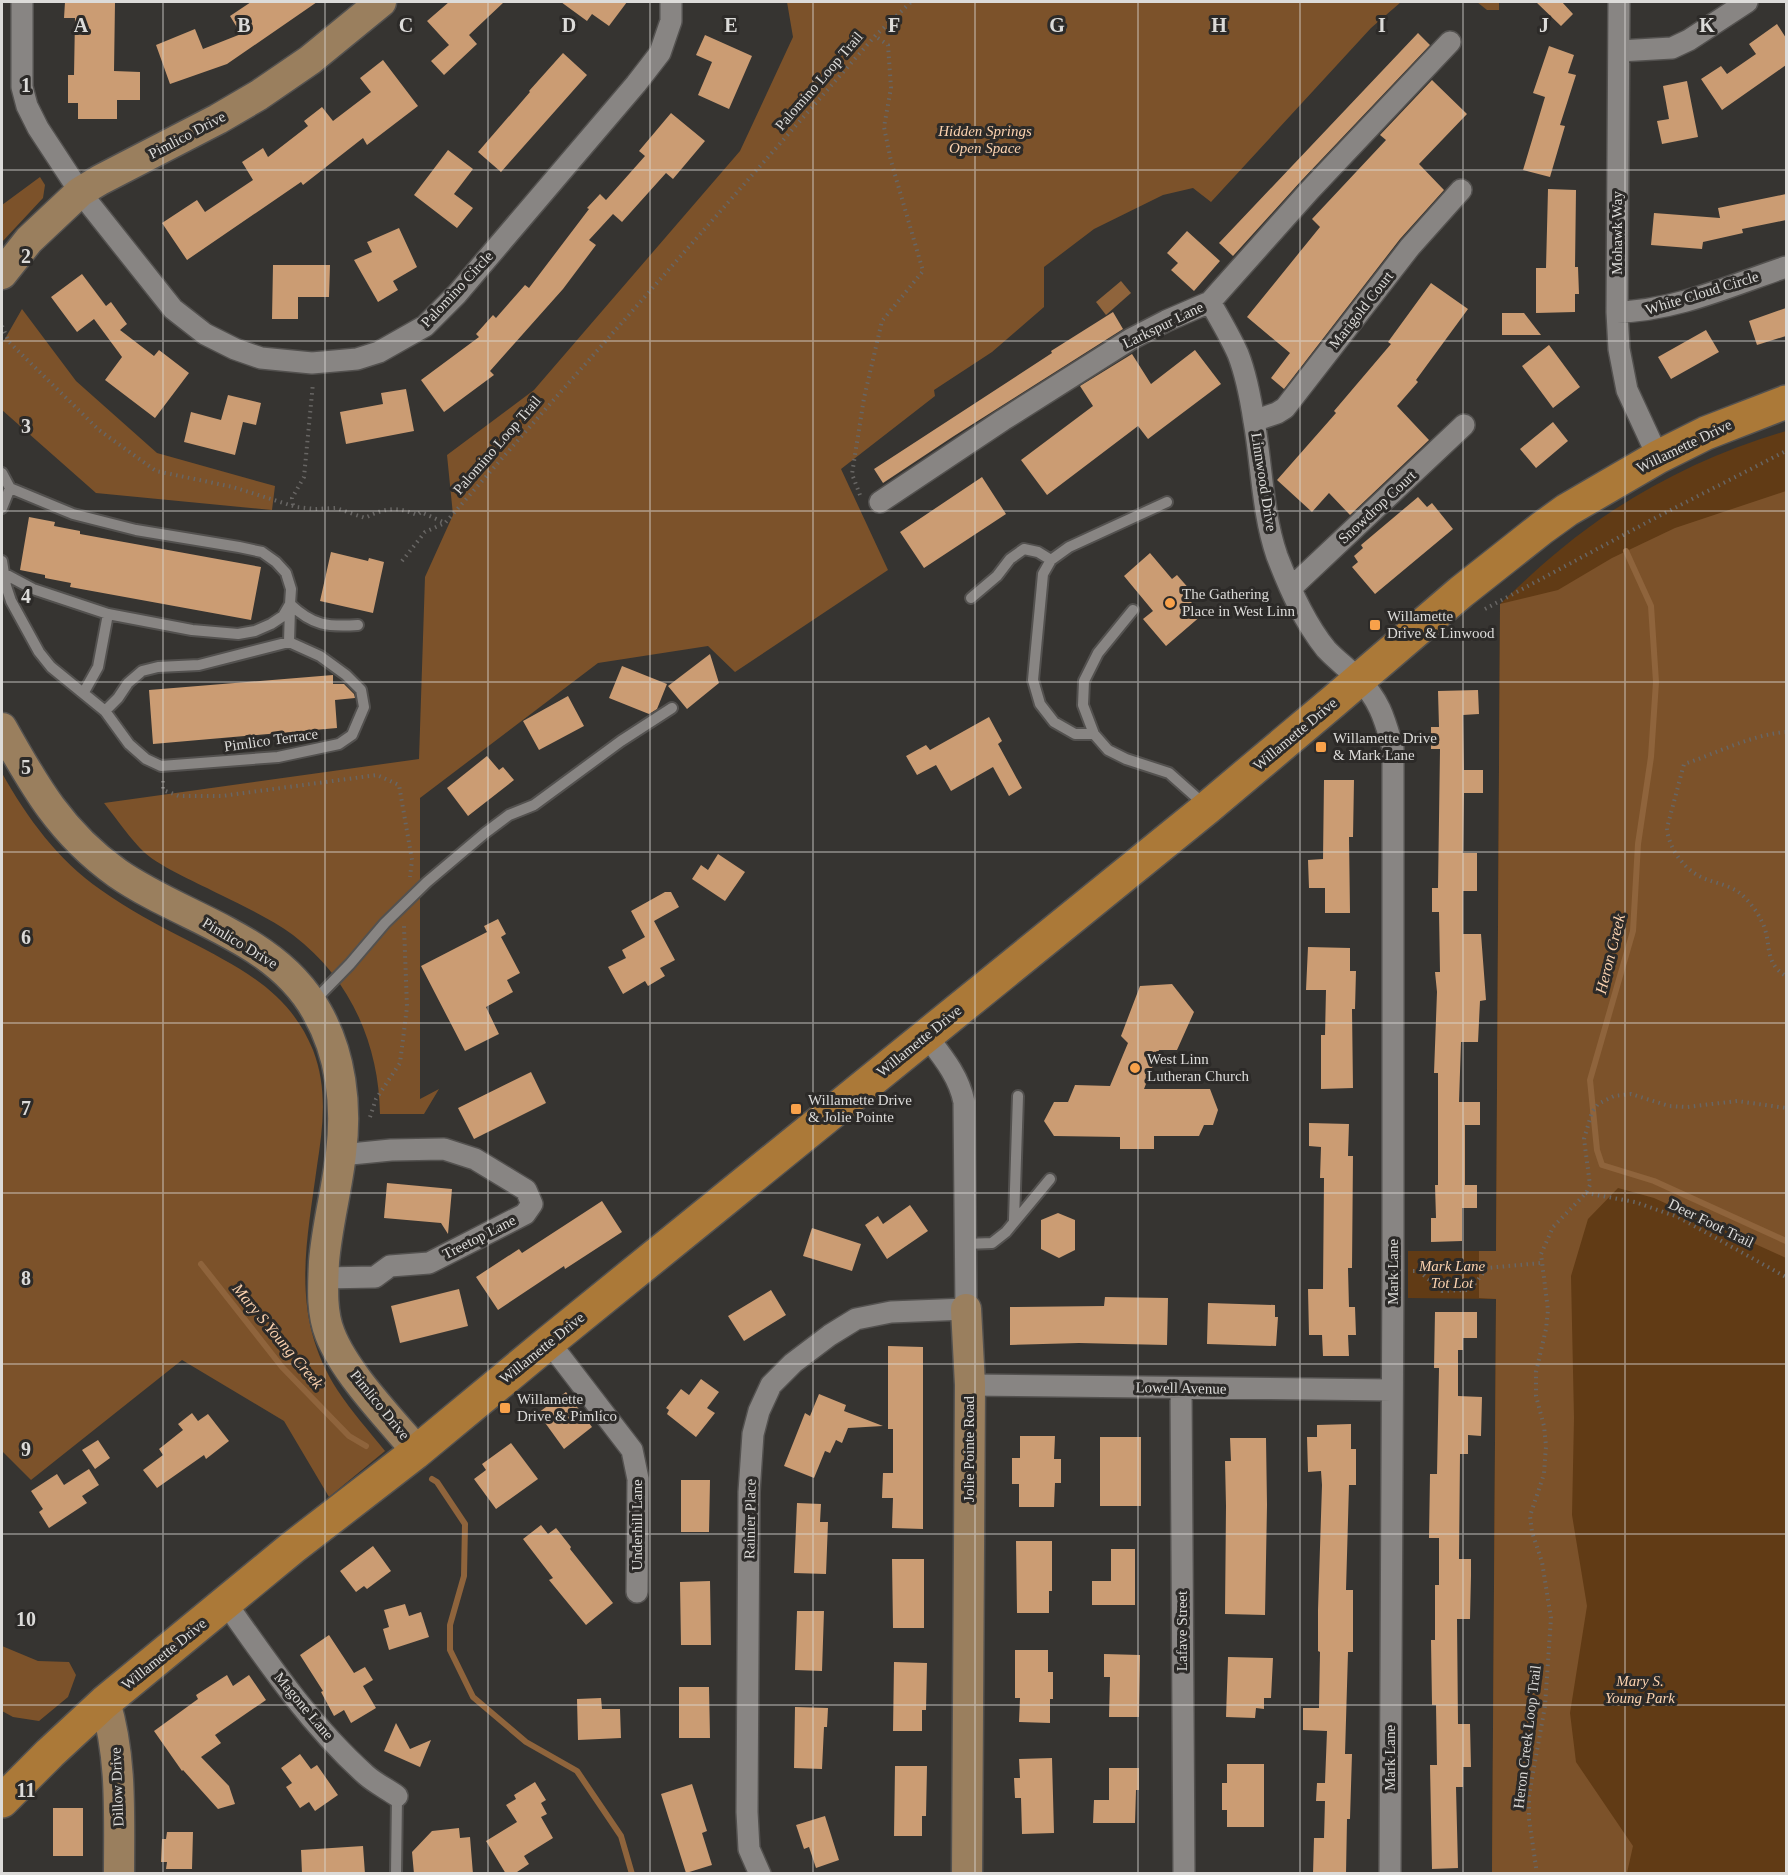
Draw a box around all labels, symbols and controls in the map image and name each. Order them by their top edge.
text: A [74,14,89,36]
text: B [237,14,251,36]
text: C [399,14,413,36]
text: D [562,14,576,36]
text: E [724,14,738,36]
text: F [888,14,900,36]
text: G [1049,14,1065,36]
text: H [1211,14,1227,36]
text: I [1378,14,1386,36]
text: J [1539,14,1549,36]
text: K [1699,14,1715,36]
street label: Palomino Loop Trail [772,29,866,133]
text: 1 [21,74,31,96]
street label: Pimlico Drive [146,108,228,162]
park label: Hidden Springs Open Space [937,123,1032,156]
street label: Mohawk Way [1609,191,1625,275]
text: 2 [21,245,31,267]
street label: Palomino Circle [418,247,496,330]
street label: Marigold Court [1326,267,1397,352]
street label: White Cloud Circle [1643,268,1761,318]
street label: Larkspur Lane [1120,298,1206,351]
street label: Palomino Loop Trail [450,393,544,497]
text: 3 [21,415,31,437]
street label: Willamette Drive [1634,416,1735,476]
street label: Linnwood Drive [1248,432,1280,533]
street label: Snowdrop Court [1335,467,1419,547]
text: 4 [21,585,31,607]
place label: The Gathering Place in West Linn [1182,586,1296,619]
marker: The Gathering Place in West Linn [1163,596,1177,610]
place label: Willamette Drive & Linwood [1387,608,1495,641]
marker: Willamette Drive & Linwood [1368,618,1382,632]
street label: Willamette Drive [1250,694,1340,774]
street label: Pimlico Terrace [223,725,319,755]
place label: Willamette Drive & Mark Lane [1333,730,1437,763]
marker: Willamette Drive & Mark Lane [1314,740,1328,754]
text: 5 [21,756,31,778]
water label: Heron Creek [1592,911,1628,997]
street label: Pimlico Drive [200,914,281,972]
text: 6 [21,926,31,948]
street label: Willamette Drive [874,1002,965,1080]
place label: West Linn Lutheran Church [1147,1051,1250,1084]
marker: West Linn Lutheran Church [1128,1061,1142,1075]
place label: Willamette Drive & Jolie Pointe [808,1092,912,1125]
text: 7 [21,1097,31,1119]
marker: Willamette Drive & Jolie Pointe [789,1102,803,1116]
street label: Deer Foot Trail [1666,1196,1756,1250]
street label: Treetop Lane [440,1212,519,1262]
street label: Mark Lane [1385,1239,1401,1305]
park label: Mark Lane Tot Lot [1418,1258,1485,1291]
text: 8 [21,1267,31,1289]
water label: Mary S Young Creek [228,1279,327,1393]
street label: Willamette Drive [497,1309,588,1387]
street label: Pimlico Drive [347,1367,413,1443]
street label: Lowell Avenue [1135,1379,1227,1397]
place label: Willamette Drive & Pimlico [517,1391,617,1424]
street label: Jolie Pointe Road [961,1396,977,1502]
marker: Willamette Drive & Pimlico [498,1401,512,1415]
text: 9 [21,1438,31,1460]
street label: Rainier Place [741,1478,759,1559]
street label: Underhill Lane [629,1479,645,1571]
street label: Lafave Street [1174,1590,1190,1671]
text: 10 [16,1608,36,1630]
street label: Willamette Drive [119,1615,210,1693]
street label: Heron Creek Loop Trail [1510,1664,1544,1810]
street label: Magone Lane [271,1669,337,1743]
park label: Mary S. Young Park [1605,1673,1675,1706]
street label: Mark Lane [1382,1725,1398,1791]
street label: Dillow Drive [108,1747,126,1827]
text: 11 [17,1779,35,1801]

